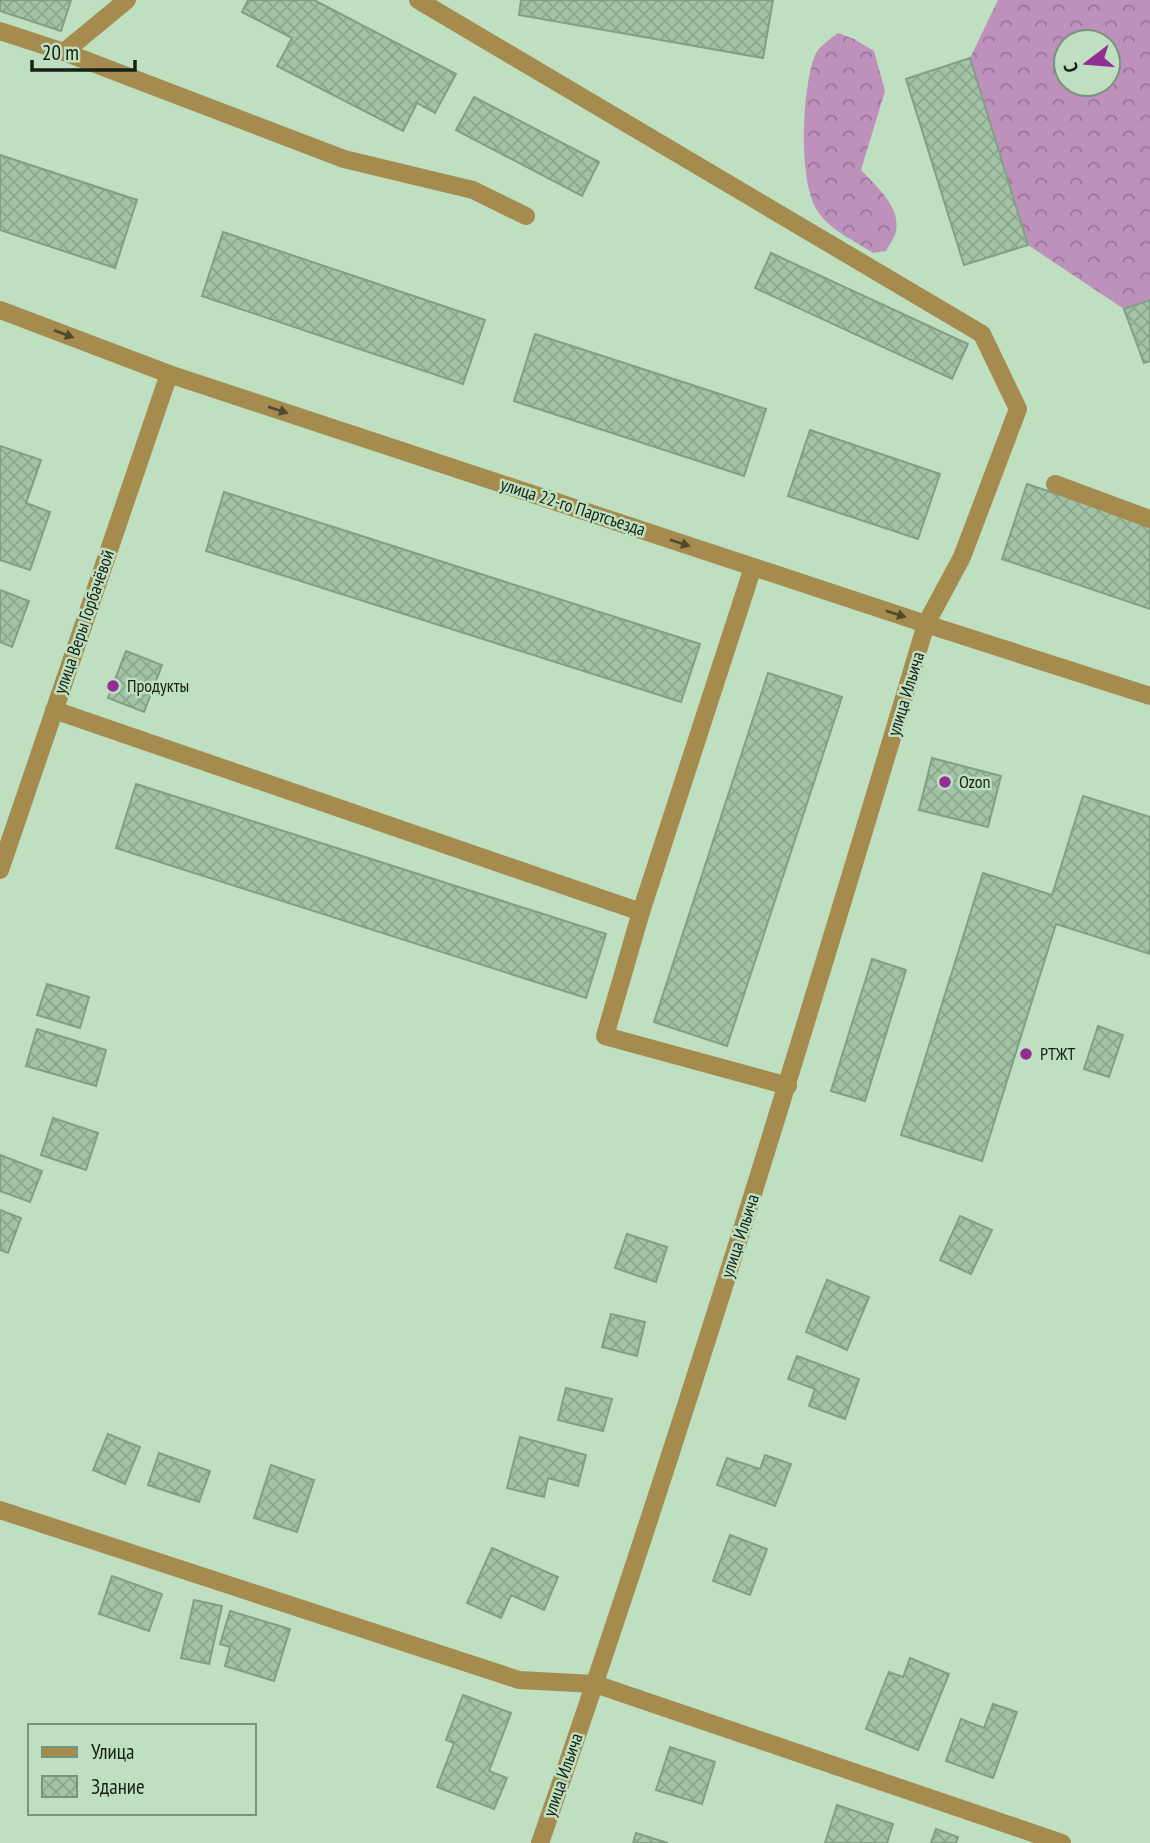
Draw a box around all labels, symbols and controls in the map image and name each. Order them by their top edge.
scale bar [32,28,135,72]
north arrow [1052,28,1122,98]
text: 20 m [42,39,79,66]
text: С [1058,60,1083,75]
one-way arrow [53,328,74,339]
one-way arrow [268,405,289,416]
street label: улица 22-го Партсъезда [498,472,648,541]
one-way arrow [670,538,691,549]
street label: улица Веры Горбачёвой [48,547,119,697]
one-way arrow [886,609,907,620]
street label: улица Ильича [882,649,929,739]
place label: Продукты [127,674,189,697]
marker: Продукты [105,678,121,694]
place label: Ozon [959,770,991,793]
marker: Ozon [937,774,953,790]
place label: РТЖТ [1040,1042,1075,1065]
marker: РТЖТ [1018,1046,1034,1062]
street label: улица Ильича [715,1191,764,1281]
legend [28,1724,256,1815]
street label: улица Ильича [538,1730,588,1820]
text: Улица [91,1738,134,1765]
text: Здание [91,1773,145,1800]

